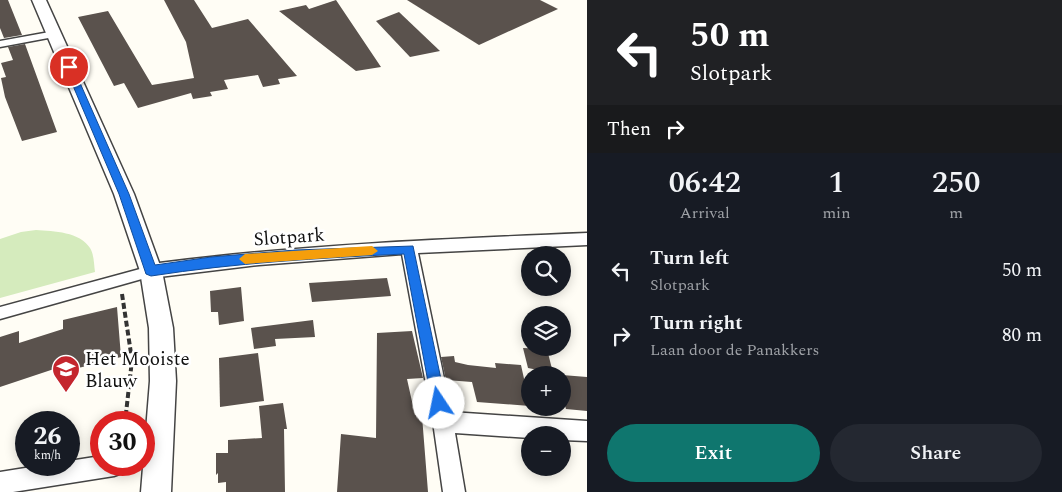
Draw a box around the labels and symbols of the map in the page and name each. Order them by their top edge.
pin [48,46,90,88]
street label: Slotpark [253,221,326,254]
place label: Het Mooiste Blauw [85,345,190,396]
school or university icon: Het Mooiste Blauw [51,354,81,393]
position arrow [412,376,464,428]
speed limit sign: 30 [90,411,155,476]

